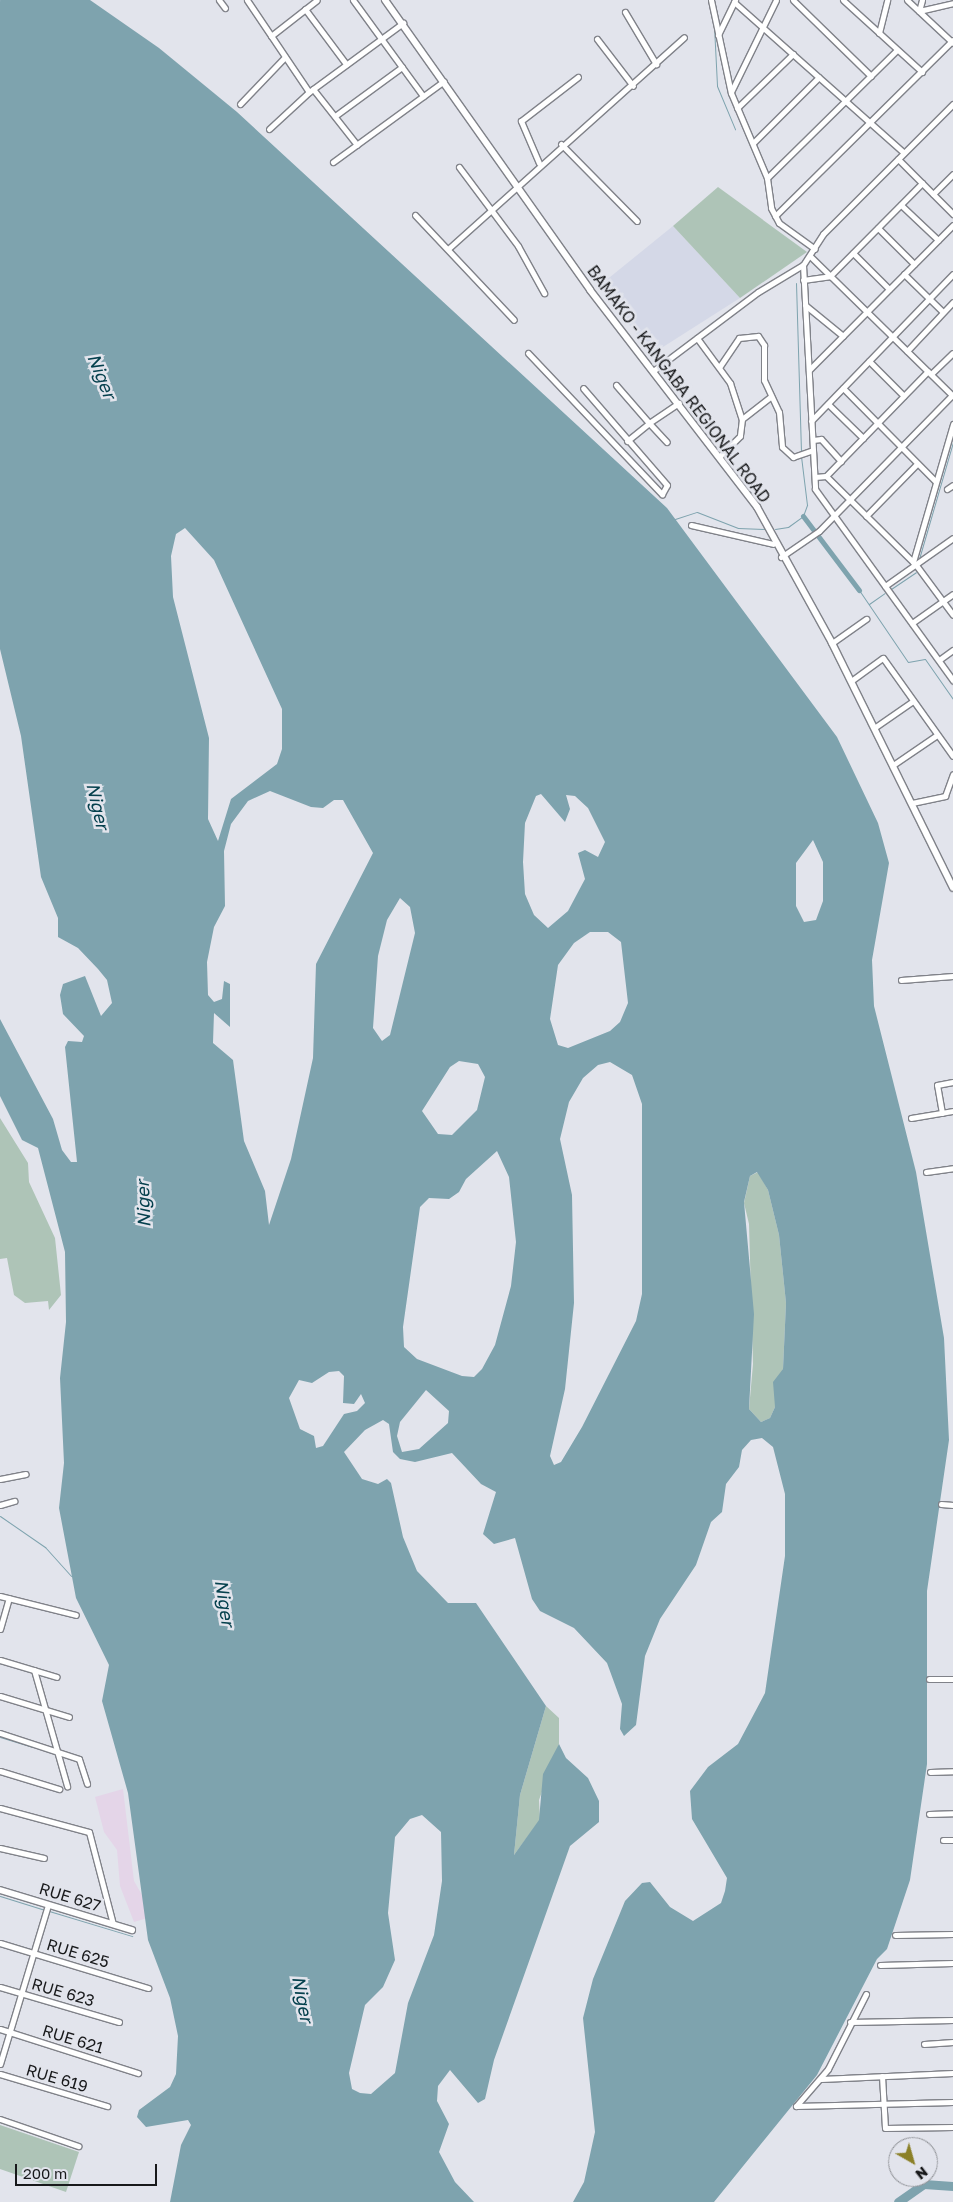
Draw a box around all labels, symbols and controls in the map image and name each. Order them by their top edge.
street label: BAMAKO - KANGABA REGIONAL ROAD [583,262,775,506]
water label: Niger [83,350,121,402]
water label: Niger [82,781,114,831]
water label: Niger [131,1180,155,1228]
water label: Niger [211,1578,239,1628]
street label: RUE 627 [37,1879,103,1915]
street label: RUE 625 [44,1934,112,1972]
street label: RUE 623 [29,1974,97,2010]
water label: Niger [288,1974,318,2024]
street label: RUE 621 [40,2021,106,2057]
street label: RUE 619 [24,2060,90,2096]
north arrow [888,2137,938,2187]
scale bar [18,2154,160,2186]
text: N [913,2163,931,2183]
text: 200 m [23,2164,67,2182]

